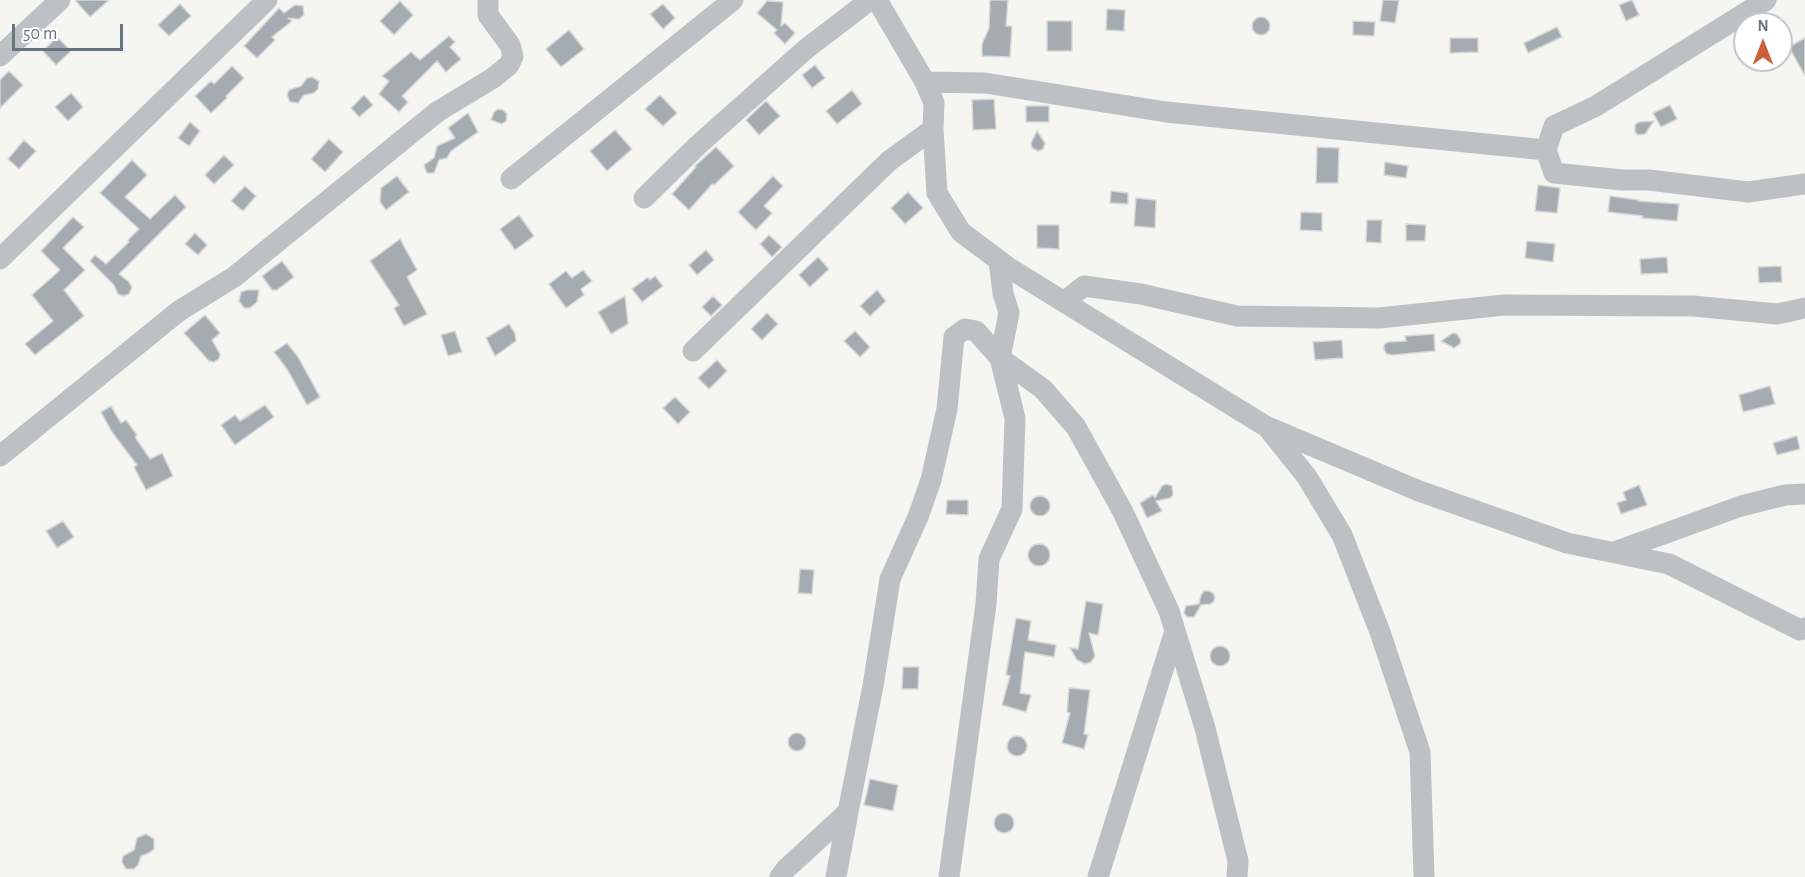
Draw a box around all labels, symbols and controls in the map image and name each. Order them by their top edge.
scale bar [15,12,126,50]
north arrow [1733,12,1793,72]
text: N [1757,18,1769,34]
text: 50 m [23,25,57,43]

